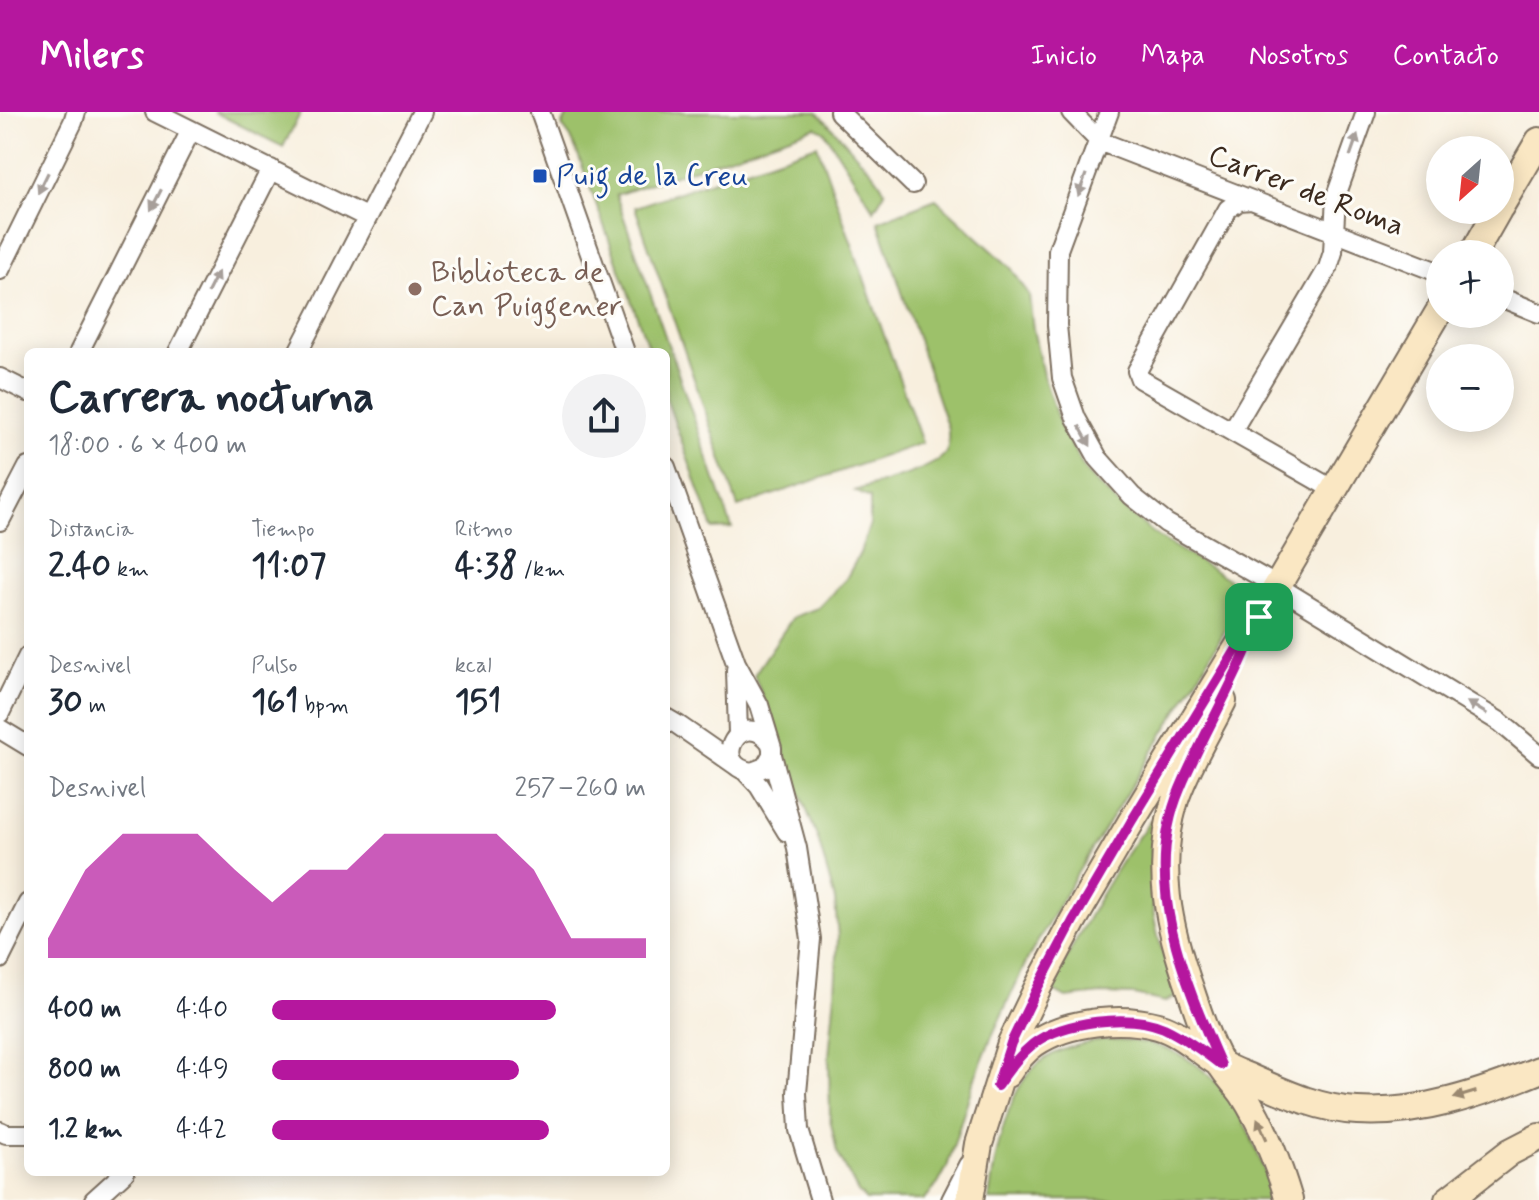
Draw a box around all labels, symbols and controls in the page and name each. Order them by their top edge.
text: Milers [40,32,144,81]
text: Inicio [1030,38,1097,75]
text: Mapa [1141,38,1205,75]
text: Nosotros [1249,38,1348,75]
text: Contacto [1392,38,1499,75]
one-way arrow [1349,133,1361,157]
street label: Carrer de Roma [1202,136,1410,246]
north arrow [1426,136,1514,224]
map controls [1426,136,1514,432]
place label: Puig de la Creu [556,157,748,199]
marker: Puig de la Creu [531,167,549,185]
one-way arrow [36,171,50,194]
one-way arrow [1075,173,1088,197]
one-way arrow [149,188,163,211]
button: + [1426,240,1514,328]
place label: Biblioteca de Can Puiggener [431,253,622,329]
one-way arrow [207,271,220,294]
marker: Biblioteca de Can Puiggener [406,280,424,298]
button: − [1426,344,1514,432]
text: Carrera nocturna [48,370,374,428]
button: share [562,374,646,458]
one-way arrow [1078,425,1092,447]
text: 18:00 · 6 × 400 m [48,429,247,463]
text: Distancia [48,516,134,544]
text: Tiempo [251,516,315,544]
text: Ritmo [455,516,513,544]
text: 2.40 [48,544,111,589]
text: 11:07 [251,544,326,589]
text: 4:38 [455,544,518,589]
text: km [111,556,149,584]
text: /km [518,556,565,584]
pin [1225,583,1293,651]
icon: arrive [1237,595,1281,639]
text: Desnivel [48,652,131,680]
text: Pulso [251,652,297,680]
text: kcal [455,652,492,680]
text: 30 [48,680,83,725]
text: 161 [251,680,299,725]
text: 151 [455,680,501,725]
text: m [83,692,106,720]
text: bpm [299,692,349,720]
one-way arrow [1466,701,1488,715]
text: Desnivel [48,772,146,806]
text: 257–260 m [514,772,646,806]
text: 400 m [48,993,121,1027]
text: 4:40 [176,993,228,1027]
text: 800 m [48,1053,121,1087]
text: 4:49 [176,1053,229,1087]
one-way arrow [1453,1090,1477,1102]
text: 1.2 km [48,1113,123,1147]
text: 4:42 [176,1113,227,1147]
one-way arrow [1255,1117,1268,1141]

